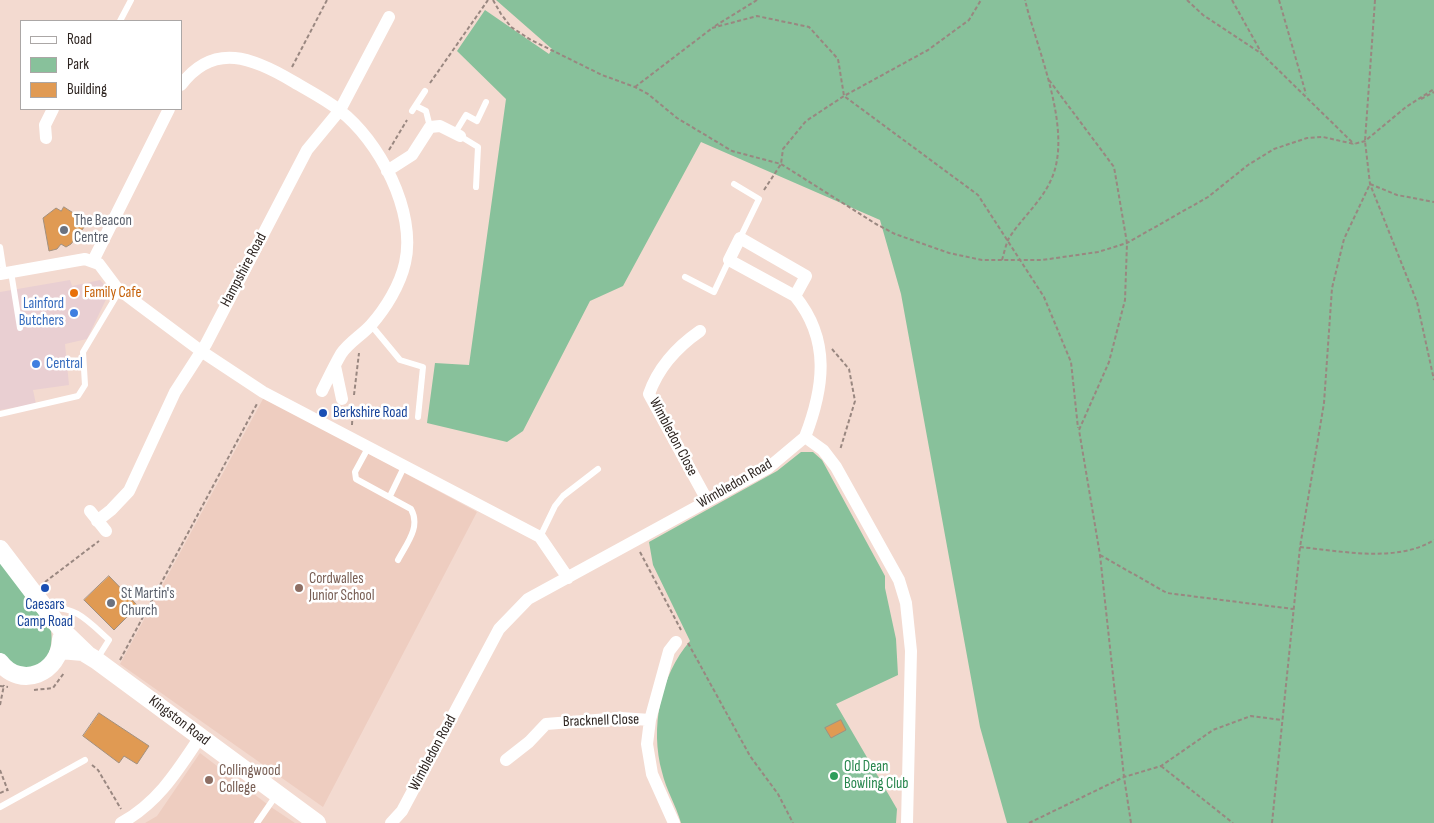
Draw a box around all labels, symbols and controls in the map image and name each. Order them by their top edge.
legend [20,20,182,110]
text: Road [67,30,92,49]
text: Park [67,55,89,74]
text: Building [67,80,107,99]
place label: The Beacon Centre [74,212,132,247]
marker: The Beacon Centre [58,224,70,236]
street label: Hampshire Road [217,230,271,310]
place label: Family Cafe [84,284,141,302]
marker: Family Cafe [68,287,80,299]
place label: Lainford Butchers [19,295,64,330]
marker: Lainford Butchers [68,307,80,319]
place label: Central [46,355,83,373]
marker: Central [30,358,42,370]
street label: Wimbledon Close [645,395,701,479]
place label: Berkshire Road [333,404,408,422]
marker: Berkshire Road [317,407,329,419]
street label: Wimbledon Road [694,455,776,513]
place label: Cordwalles Junior School [309,570,375,605]
marker: Caesars Camp Road [39,582,51,594]
marker: Cordwalles Junior School [293,582,305,594]
place label: St Martin's Church [121,585,175,620]
place label: Caesars Camp Road [17,596,73,631]
marker: St Martin's Church [105,597,117,609]
street label: Kingston Road [145,692,213,750]
street label: Bracknell Close [563,711,639,731]
street label: Wimbledon Road [405,712,461,794]
place label: Old Dean Bowling Club [844,758,908,793]
place label: Collingwood College [219,762,280,797]
marker: Old Dean Bowling Club [828,770,840,782]
marker: Collingwood College [203,774,215,786]

